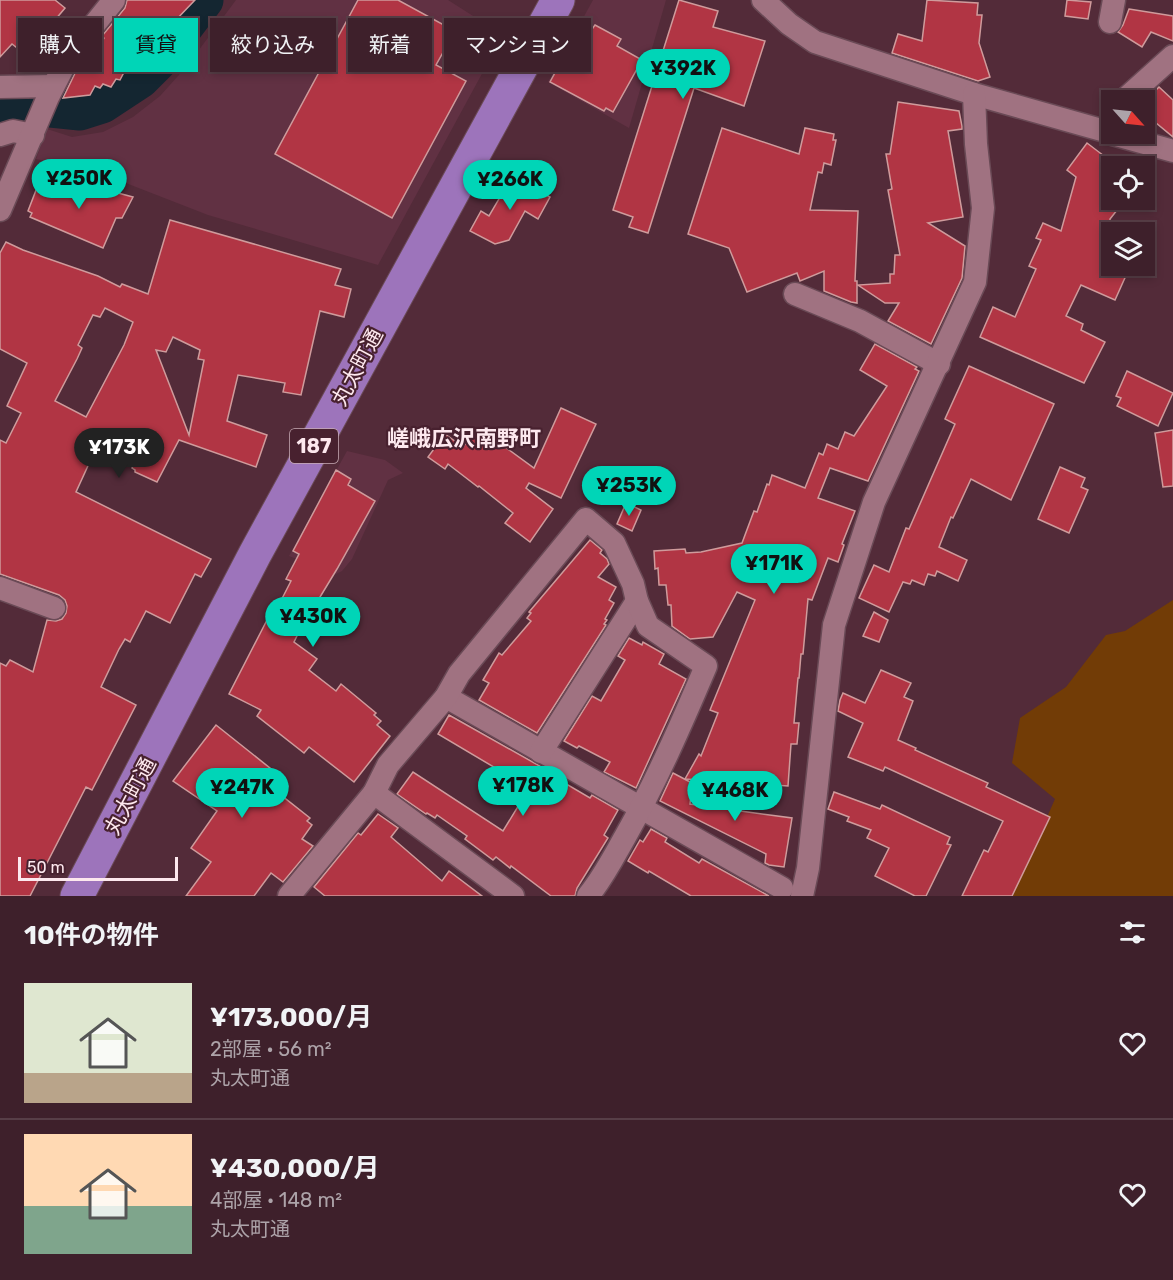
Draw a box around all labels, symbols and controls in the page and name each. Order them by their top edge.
chip: 購入 [18,18,102,72]
chip: 賃貸 [114,18,198,72]
chip: 絞り込み [210,18,336,72]
chip: 新着 [348,18,432,72]
chip: マンション [444,18,591,72]
pin: ¥392K [641,49,725,100]
text: ¥392K [650,56,716,80]
north arrow [1101,90,1155,144]
map controls [1101,90,1155,276]
button: locate [1101,156,1155,210]
pin: ¥250K [37,159,121,210]
pin: ¥266K [468,160,552,211]
text: ¥250K [46,166,112,190]
text: ¥266K [477,167,543,191]
button: layers [1101,222,1155,276]
street label: 丸太町通 [326,324,388,410]
district label: 嵯峨広沢南野町 [387,425,541,452]
pin: ¥173K [77,428,161,479]
road number: 187 [290,429,338,463]
text: ¥173K [88,435,150,459]
pin: ¥253K [587,466,671,517]
text: ¥253K [596,473,662,497]
pin: ¥171K [732,544,816,595]
text: ¥171K [745,551,803,575]
pin: ¥430K [271,597,355,648]
text: ¥430K [279,604,347,628]
street label: 丸太町通 [99,753,161,839]
pin: ¥178K [481,766,565,817]
pin: ¥247K [200,768,284,819]
pin: ¥468K [693,771,777,822]
text: ¥178K [492,773,554,797]
text: ¥247K [210,775,274,799]
text: ¥468K [701,778,769,802]
scale bar [18,854,178,882]
text: 50 m [27,858,65,877]
icon: filters [1116,916,1149,949]
text: 10件の物件 [24,920,159,951]
text: ¥173,000/月 [210,1002,372,1033]
icon: home [72,1007,144,1079]
icon: heart [1116,1027,1149,1060]
text: 2部屋 · 56 m² [210,1037,332,1061]
text: 丸太町通 [210,1066,290,1090]
text: ¥430,000/月 [210,1153,380,1184]
icon: home [72,1158,144,1230]
icon: heart [1116,1178,1149,1211]
text: 4部屋 · 148 m² [210,1188,342,1212]
text: 丸太町通 [210,1217,290,1241]

